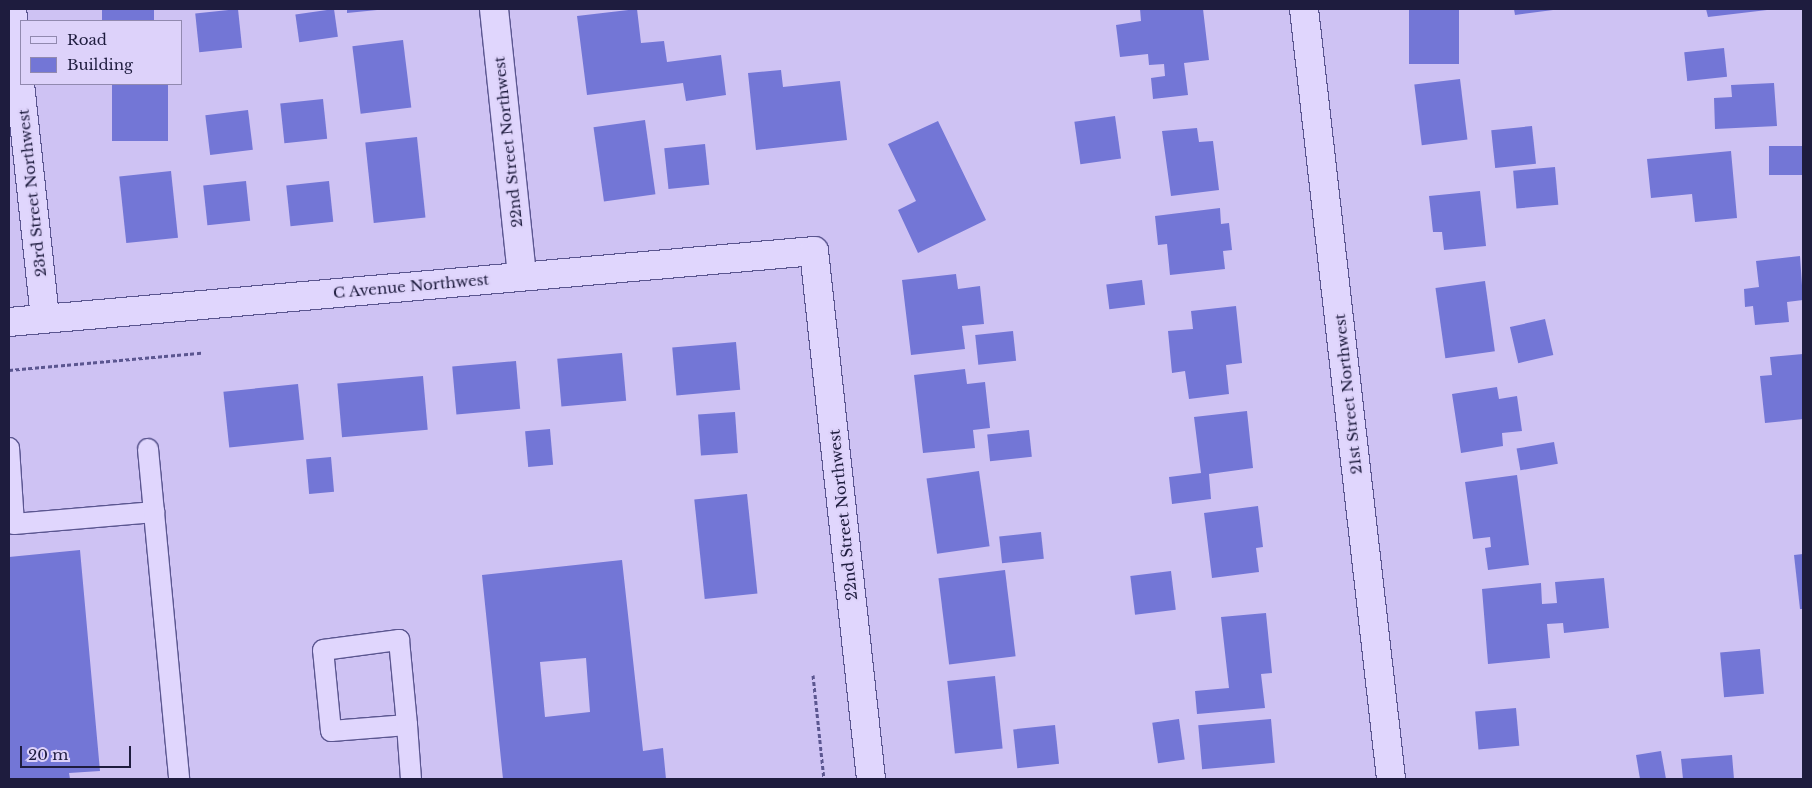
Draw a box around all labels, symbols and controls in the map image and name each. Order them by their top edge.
legend [20,20,182,85]
text: Road [67,30,107,49]
text: Building [67,55,133,74]
street label: 22nd Street Northwest [490,56,526,228]
street label: 23rd Street Northwest [14,108,50,278]
street label: C Avenue Northwest [332,270,490,302]
street label: 21st Street Northwest [1331,313,1365,475]
street label: 22nd Street Northwest [825,429,861,601]
scale bar [22,736,134,768]
text: 20 m [28,745,68,764]

